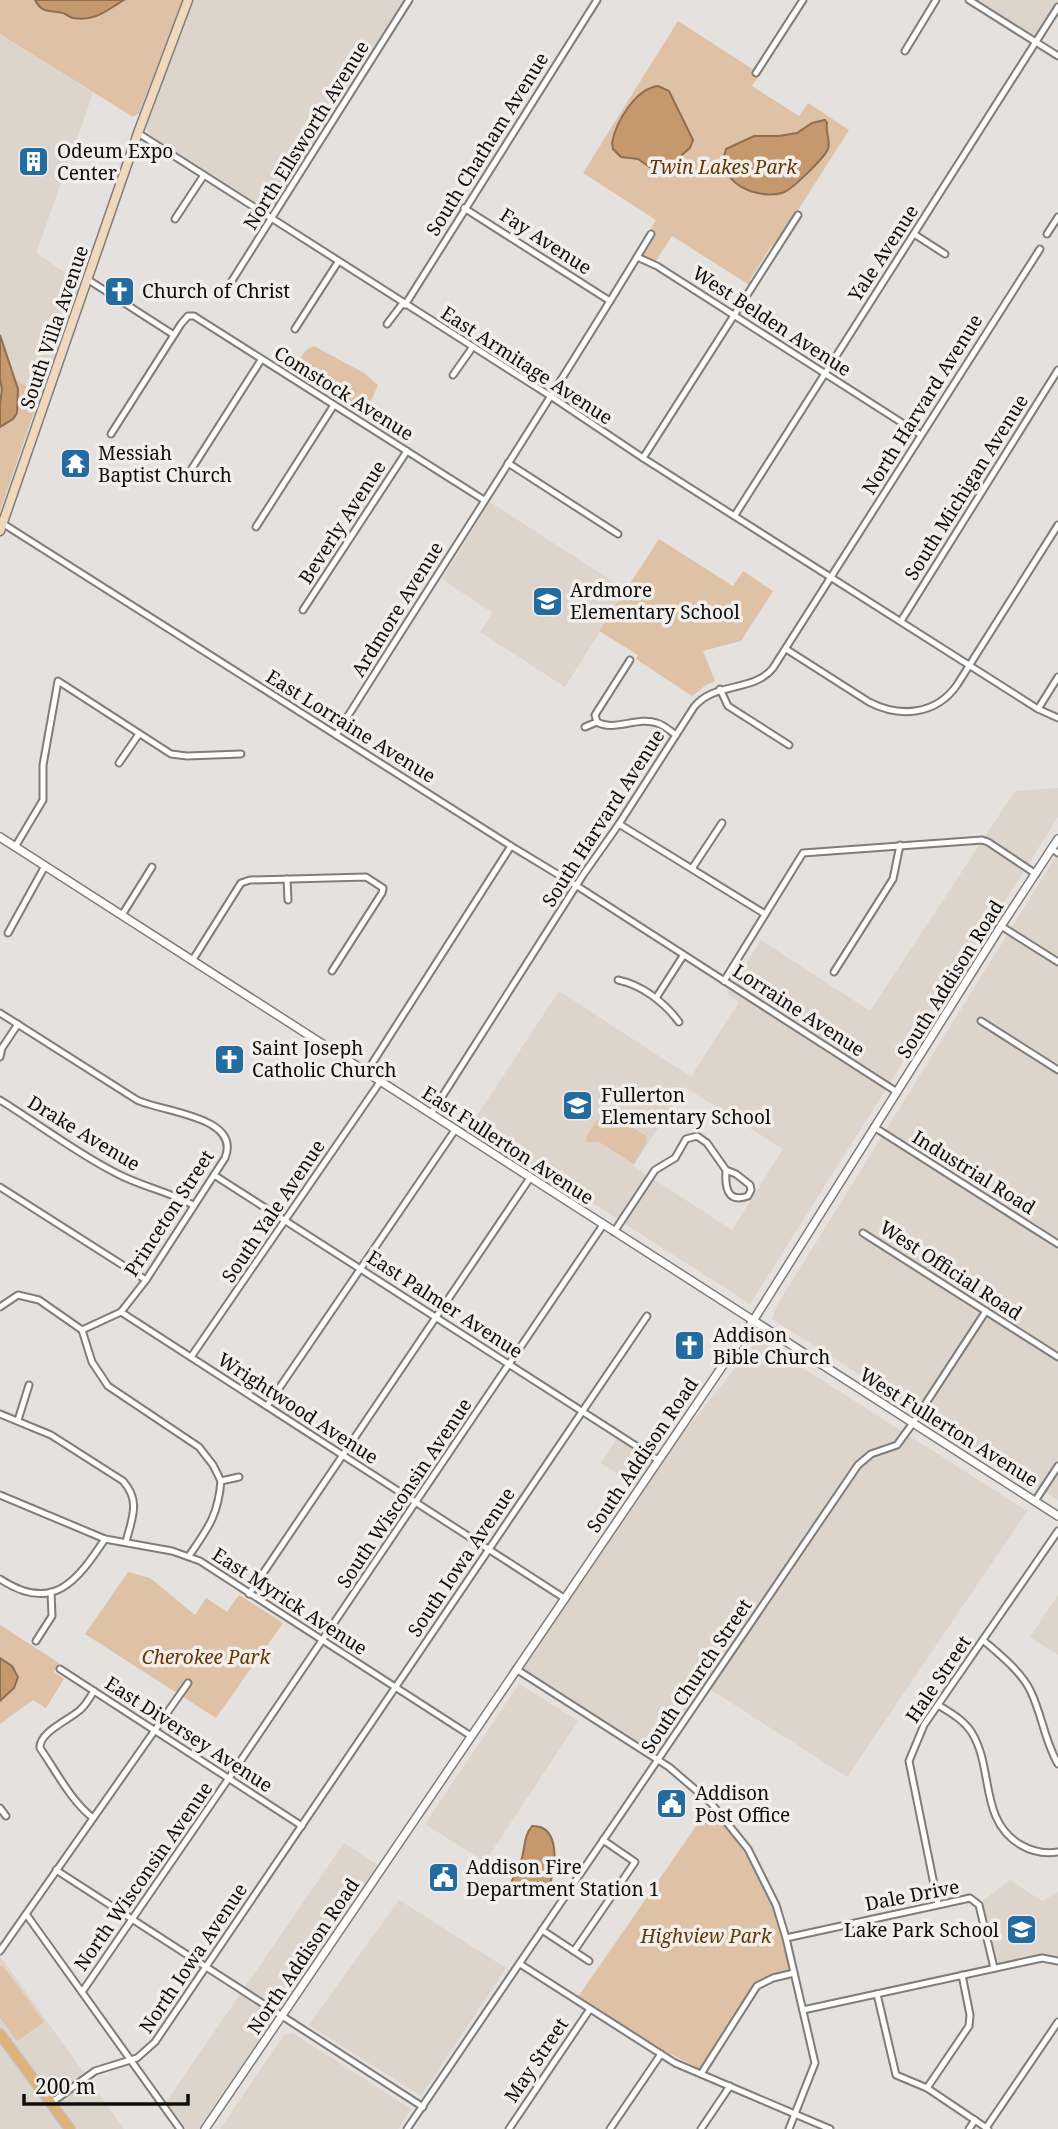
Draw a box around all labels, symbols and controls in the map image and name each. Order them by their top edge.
street label: North Ellsworth Avenue [237,36,375,234]
street label: South Chatham Avenue [420,47,554,241]
place label: Odeum Expo Center [57,138,173,186]
building icon: Odeum Expo Center [17,145,51,179]
park label: Twin Lakes Park [649,154,798,180]
street label: Yale Avenue [842,200,924,307]
street label: Fay Avenue [495,202,597,280]
street label: South Villa Avenue [14,242,94,412]
street label: West Belden Avenue [688,260,856,382]
church icon: Church of Christ [102,274,136,308]
place label: Church of Christ [142,278,290,304]
street label: East Armitage Avenue [436,300,618,430]
street label: North Harvard Avenue [856,309,988,499]
street label: Comstock Avenue [269,340,419,446]
street label: South Michigan Avenue [898,389,1034,585]
place label: Messiah Baptist Church [98,440,232,488]
temple icon: Messiah Baptist Church [58,447,92,481]
street label: Beverly Avenue [292,455,392,589]
street label: Ardmore Avenue [345,536,449,682]
place label: Ardmore Elementary School [570,577,740,625]
school or university icon: Ardmore Elementary School [530,584,564,618]
street label: East Lorraine Avenue [261,663,441,789]
street label: South Harvard Avenue [536,724,670,912]
street label: South Addison Road [891,895,1009,1063]
street label: Lorraine Avenue [728,958,870,1062]
place label: Saint Joseph Catholic Church [252,1035,397,1083]
church icon: Saint Joseph Catholic Church [212,1042,246,1076]
street label: East Fullerton Avenue [417,1080,599,1210]
place label: Fullerton Elementary School [601,1082,771,1130]
street label: Drake Avenue [23,1089,145,1177]
school or university icon: Fullerton Elementary School [561,1089,595,1123]
street label: Industrial Road [908,1124,1041,1220]
street label: South Yale Avenue [215,1134,331,1288]
street label: Princeton Street [118,1144,220,1281]
street label: West Official Road [875,1214,1028,1326]
street label: East Palmer Avenue [362,1244,528,1364]
place label: Addison Bible Church [713,1322,830,1370]
church icon: Addison Bible Church [673,1329,707,1363]
street label: Wrightwood Avenue [213,1346,383,1470]
street label: West Fullerton Avenue [855,1361,1043,1493]
street label: South Addison Road [580,1372,704,1538]
street label: South Wisconsin Avenue [331,1393,477,1593]
street label: South Iowa Avenue [401,1482,521,1642]
street label: East Myrick Avenue [208,1541,372,1661]
street label: South Church Street [635,1593,758,1758]
street label: Hale Street [899,1630,977,1728]
park label: Cherokee Park [142,1644,272,1670]
street label: East Diversey Avenue [100,1670,278,1798]
street label: North Wisconsin Avenue [68,1776,218,1976]
place label: Addison Post Office [695,1780,790,1828]
public building icon: Addison Post Office [655,1787,689,1821]
place label: Addison Fire Department Station 1 [466,1854,659,1902]
public building icon: Addison Fire Department Station 1 [426,1861,460,1895]
street label: North Addison Road [241,1873,365,2039]
street label: Dale Drive [863,1873,961,1917]
street label: North Iowa Avenue [133,1878,253,2038]
school or university icon: Lake Park School [1005,1913,1039,1947]
place label: Lake Park School [844,1917,999,1943]
park label: Highview Park [639,1923,773,1949]
street label: May Street [498,2012,574,2107]
scale bar [24,2062,189,2106]
text: 200 m [35,2072,96,2100]

